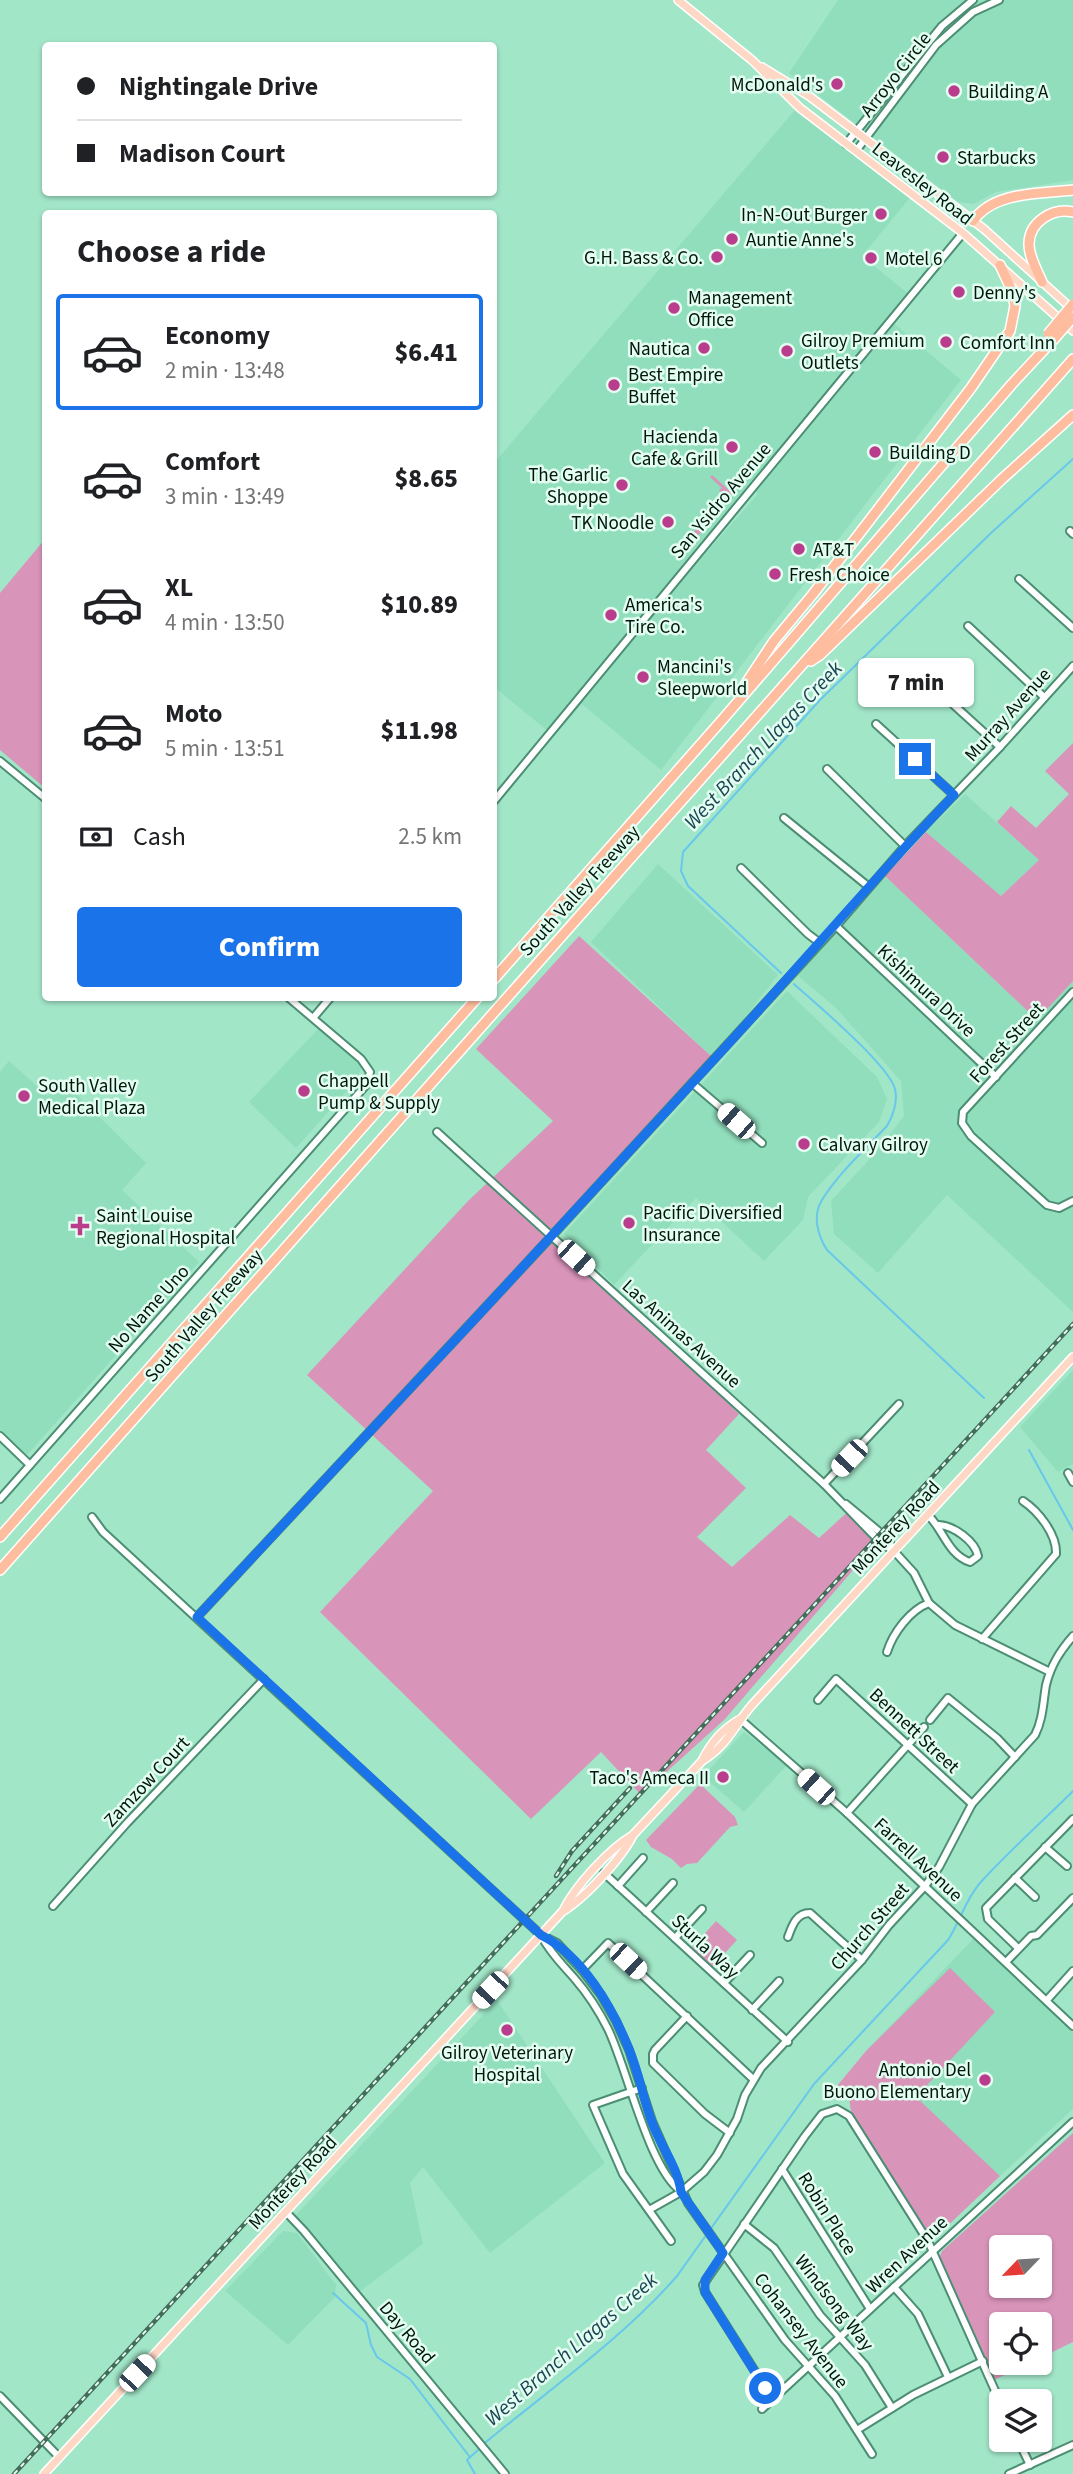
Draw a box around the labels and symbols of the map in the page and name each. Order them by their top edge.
street label: Arroyo Circle [854,27,938,123]
place label: McDonald's [731,72,823,99]
marker: McDonald's [829,76,845,92]
place label: Building A [968,79,1049,106]
marker: Building A [946,83,962,99]
street label: Leavesley Road [866,136,978,232]
place label: Starbucks [957,145,1036,172]
marker: Starbucks [935,149,951,165]
place label: In-N-Out Burger [741,202,867,229]
marker: In-N-Out Burger [873,206,889,222]
place label: Auntie Anne's [746,227,854,254]
marker: Auntie Anne's [724,231,740,247]
place label: G.H. Bass & Co. [584,245,703,272]
place label: Motel 6 [885,246,942,273]
marker: G.H. Bass & Co. [709,249,725,265]
marker: Motel 6 [863,250,879,266]
place label: Denny's [973,280,1036,307]
marker: Denny's [951,284,967,300]
place label: Management Office [688,285,793,334]
marker: Management Office [666,300,682,316]
place label: Gilroy Premium Outlets [801,328,925,377]
place label: Comfort Inn [960,330,1055,357]
marker: Comfort Inn [938,334,954,350]
place label: Nautica [629,336,690,363]
marker: Nautica [696,340,712,356]
marker: Gilroy Premium Outlets [779,343,795,359]
place label: Best Empire Buffet [628,362,723,411]
marker: Best Empire Buffet [606,377,622,393]
place label: Hacienda Cafe & Grill [631,424,718,473]
street label: San Ysidro Avenue [664,437,778,565]
marker: Hacienda Cafe & Grill [724,439,740,455]
place label: Building D [889,440,971,467]
marker: Building D [867,444,883,460]
place label: The Garlic Shoppe [528,462,608,511]
marker: The Garlic Shoppe [614,477,630,493]
place label: TK Noodle [571,510,654,537]
marker: TK Noodle [660,514,676,530]
place label: AT&T [813,537,854,564]
marker: AT&T [791,541,807,557]
place label: Fresh Choice [789,562,890,589]
marker: Fresh Choice [767,566,783,582]
place label: America's Tire Co. [625,592,702,641]
marker: America's Tire Co. [603,607,619,623]
water label: West Branch Llagas Creek [677,653,850,836]
place label: Mancini's Sleepworld [657,654,747,703]
callout: 7 min [857,658,973,706]
street label: Murray Avenue [959,662,1058,768]
marker: Mancini's Sleepworld [635,669,651,685]
route end [899,743,931,775]
street label: South Valley Freeway [514,819,647,963]
street label: Kishimura Drive [871,938,981,1044]
street label: Forest Street [963,996,1051,1089]
place label: Chappell Pump & Supply [318,1068,440,1117]
place label: South Valley Medical Plaza [38,1073,146,1122]
marker: Chappell Pump & Supply [296,1083,312,1099]
marker: South Valley Medical Plaza [16,1088,32,1104]
car [714,1099,759,1143]
place label: Calvary Gilroy [818,1132,928,1159]
marker: Calvary Gilroy [796,1136,812,1152]
place label: Pacific Diversified Insurance [643,1200,782,1249]
place label: Saint Louise Regional Hospital [96,1203,235,1252]
marker: Pacific Diversified Insurance [621,1215,637,1231]
marker: Saint Louise Regional Hospital [70,1216,90,1236]
car [554,1236,599,1280]
street label: South Valley Freeway [139,1243,270,1388]
street label: No Name Uno [102,1259,196,1359]
street label: Las Animas Avenue [616,1273,746,1395]
car [827,1435,872,1481]
street label: Monterey Road [845,1475,947,1581]
street label: Bennett Street [863,1682,965,1780]
street label: Zamzow Court [98,1730,197,1833]
place label: Taco's Ameca II [589,1765,709,1792]
car [794,1765,839,1809]
marker: Taco's Ameca II [715,1769,731,1785]
street label: Farrell Avenue [868,1812,968,1908]
street label: Church Street [824,1877,916,1977]
street label: Sturla Way [665,1908,745,1986]
car [606,1939,651,1983]
car [468,1967,513,2013]
marker: Gilroy Veterinary Hospital [499,2022,515,2038]
place label: Gilroy Veterinary Hospital [441,2040,573,2089]
place label: Antonio Del Buono Elementary [823,2057,971,2106]
marker: Antonio Del Buono Elementary [977,2072,993,2088]
street label: Monterey Road [242,2130,344,2236]
street label: Robin Place [791,2167,863,2260]
street label: Wren Avenue [860,2210,954,2300]
north arrow [989,2235,1052,2298]
street label: Windsong Way [788,2249,880,2357]
water label: West Branch Llagas Creek [478,2265,665,2433]
street label: Cohansey Avenue [747,2267,855,2394]
street label: Day Road [372,2296,441,2370]
car [115,2350,160,2396]
route start [749,2372,781,2404]

